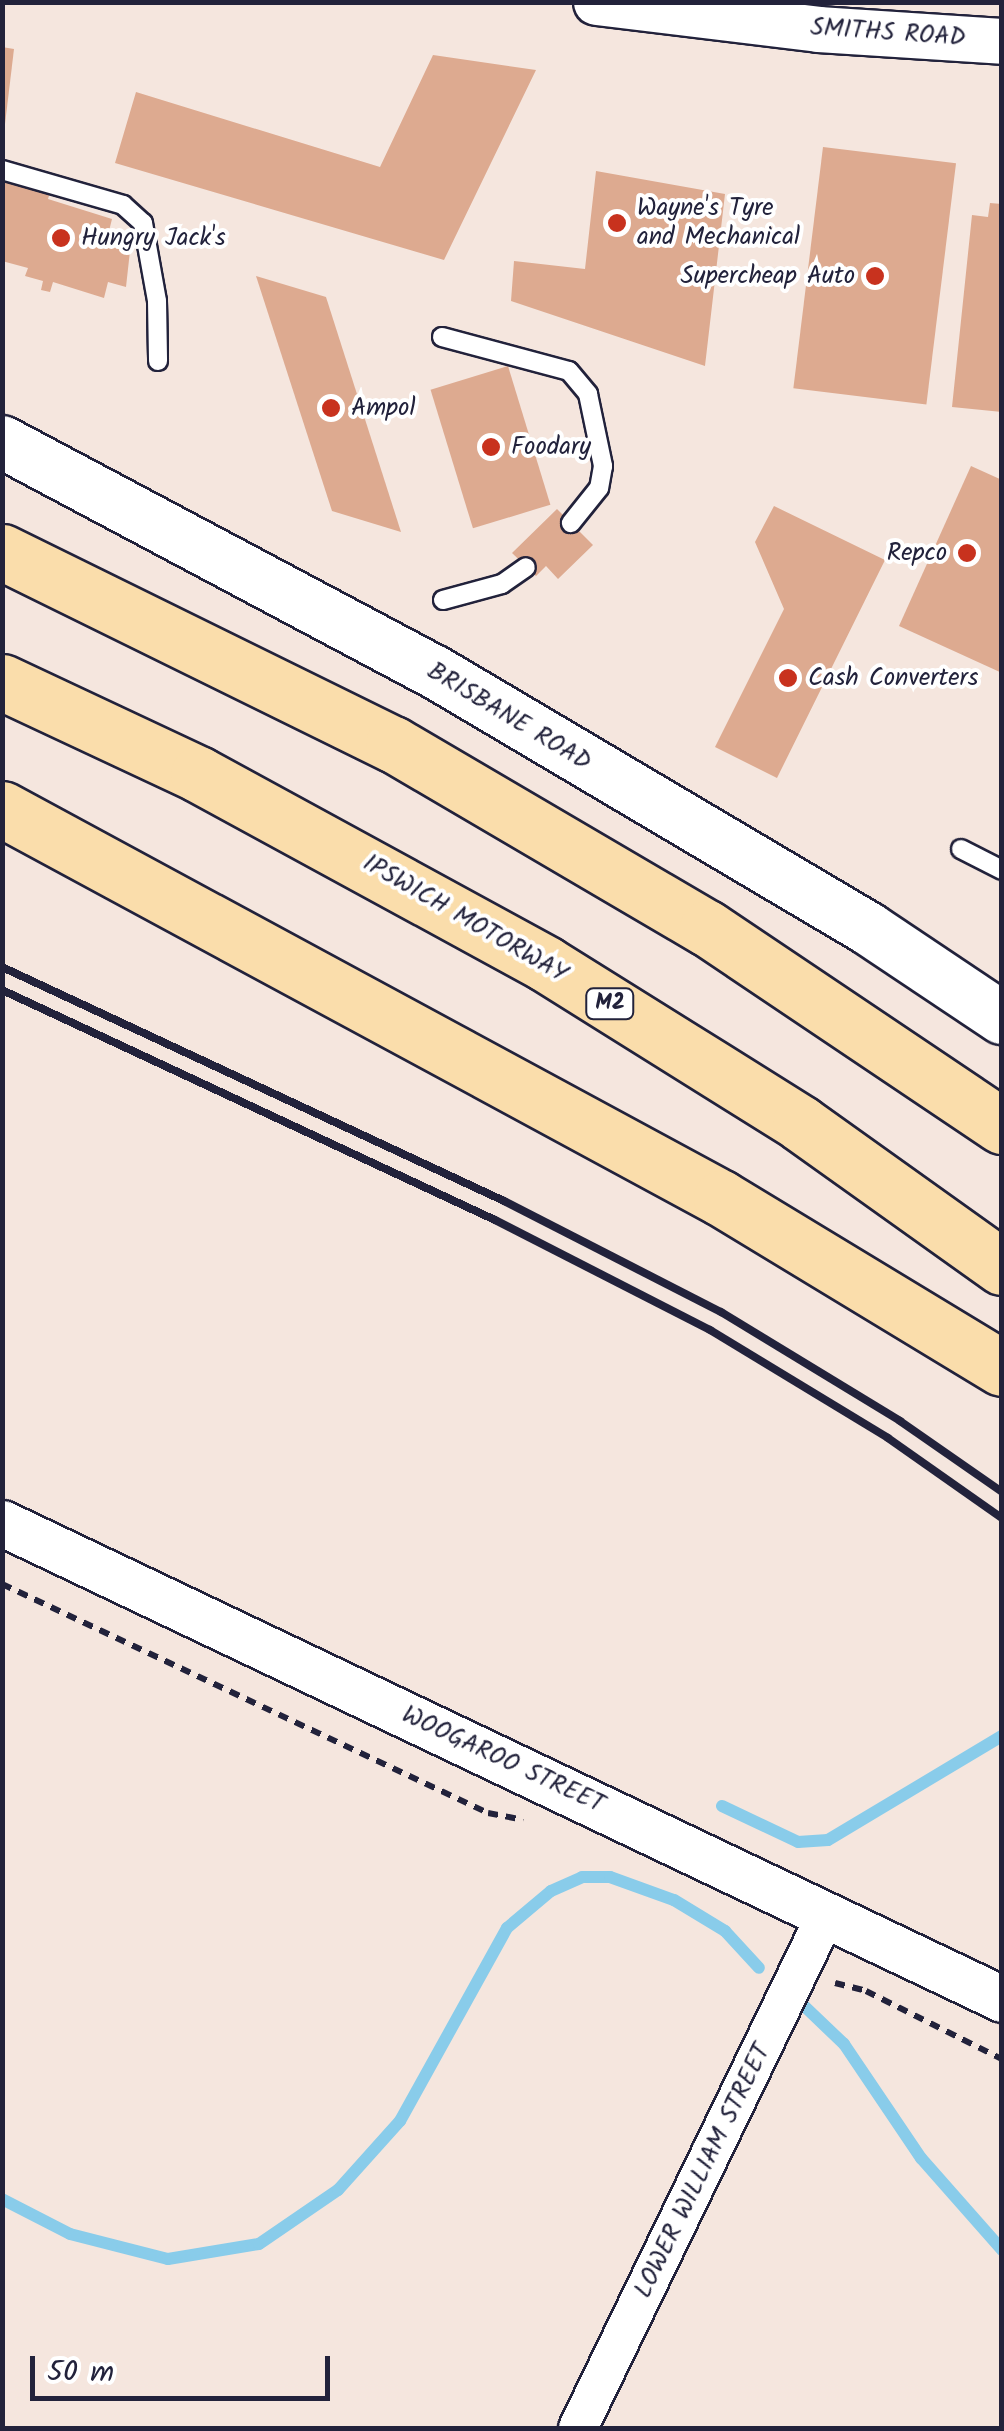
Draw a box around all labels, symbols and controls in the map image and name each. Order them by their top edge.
street label: SMITHS ROAD [809,13,967,53]
place label: Wayne's Tyre and Mechanical [637,194,800,253]
marker: Wayne's Tyre and Mechanical [606,212,628,234]
place label: Hungry Jack's [81,223,226,253]
marker: Hungry Jack's [50,227,72,249]
place label: Supercheap Auto [681,261,855,291]
marker: Supercheap Auto [864,265,886,287]
place label: Ampol [351,393,415,423]
marker: Ampol [320,397,342,419]
place label: Foodary [511,432,591,462]
marker: Foodary [480,436,502,458]
place label: Repco [887,538,947,568]
marker: Repco [956,542,978,564]
street label: BRISBANE ROAD [422,656,596,778]
place label: Cash Converters [808,663,978,693]
marker: Cash Converters [777,667,799,689]
street label: IPSWICH MOTORWAY [357,848,573,990]
road number: M2 [585,987,635,1021]
street label: WOOGAROO STREET [397,1700,609,1820]
street label: LOWER WILLIAM STREET [628,2039,778,2303]
scale bar [35,2336,335,2398]
text: 50 m [47,2349,114,2397]

